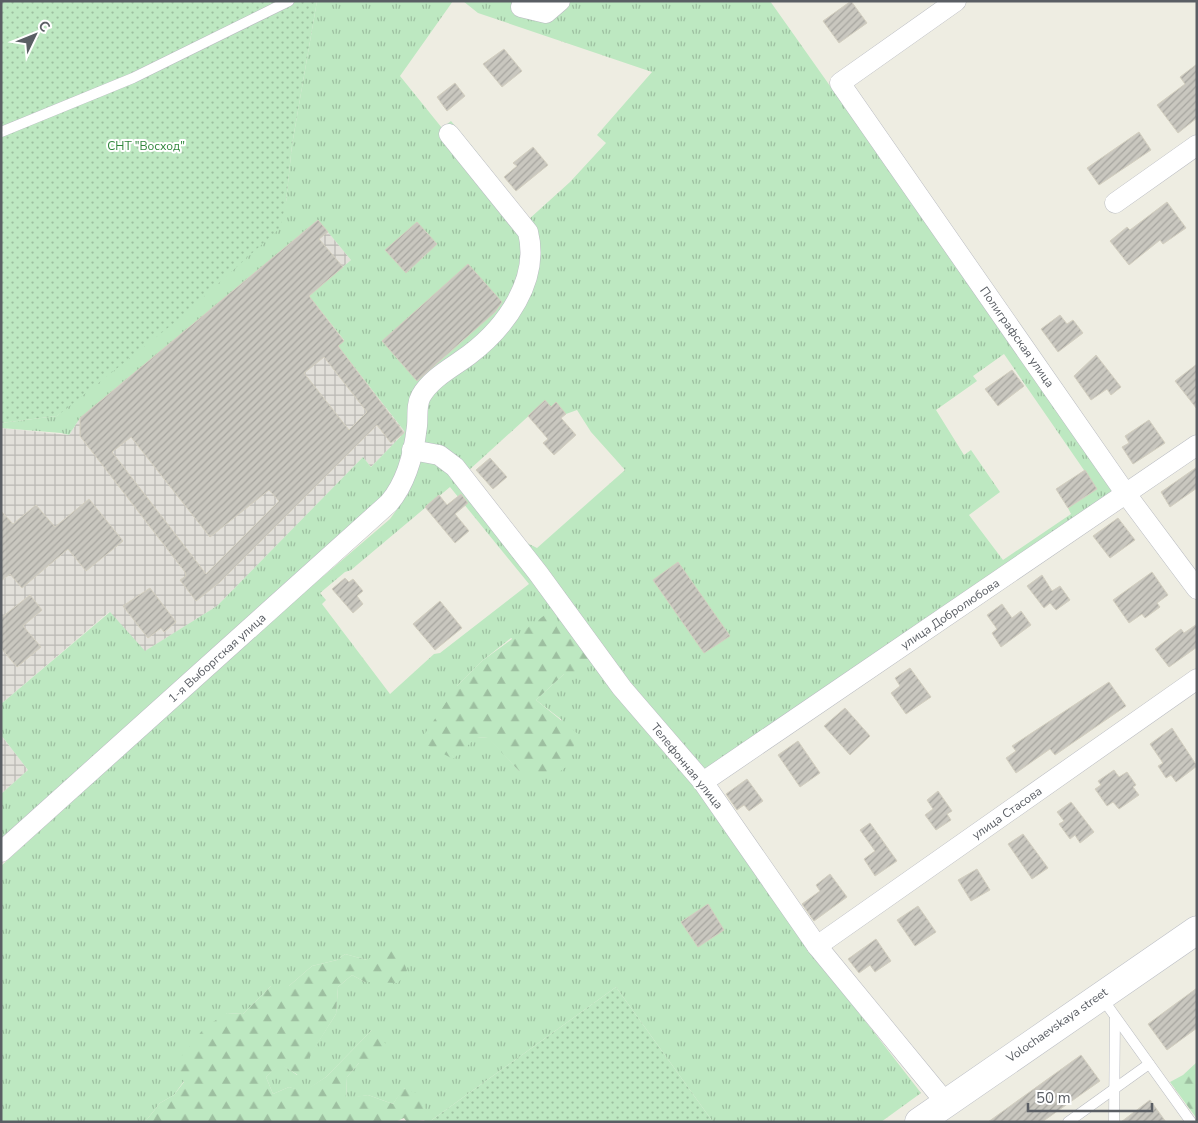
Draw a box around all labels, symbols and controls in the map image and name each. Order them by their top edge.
north arrow [10,10,60,60]
text: С [34,17,55,37]
park label: СНТ "Восход" [107,138,185,154]
street label: Полиграфская улица [976,283,1058,391]
street label: улица Добролюбова [897,575,1003,653]
street label: 1-я Выборгская улица [165,610,269,706]
street label: Телефонная улица [647,720,727,812]
street label: улица Стасова [969,783,1045,843]
street label: Volochaevskaya street [1002,984,1111,1067]
scale bar [1028,1080,1152,1112]
text: 50 m [1036,1088,1071,1108]

